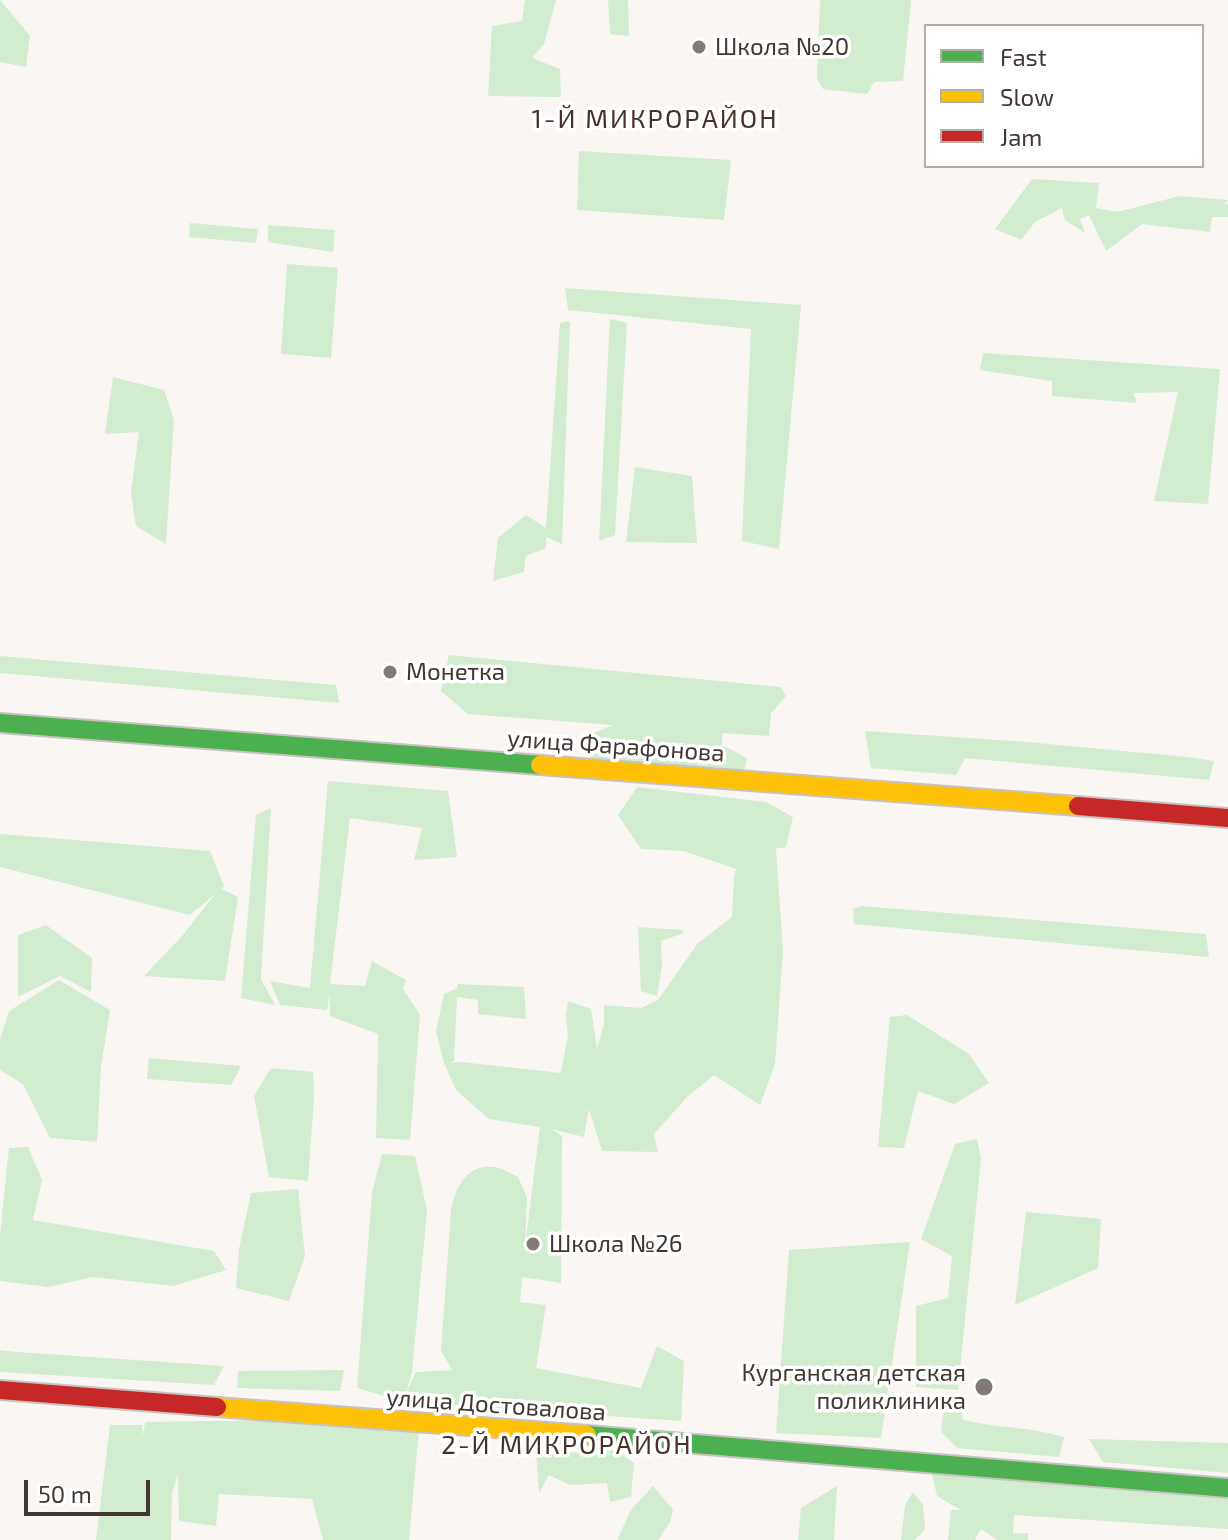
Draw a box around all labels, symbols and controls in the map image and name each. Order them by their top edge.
legend [924,24,1204,168]
place label: Школа №20 [715,33,849,61]
marker: Школа №20 [690,38,708,56]
text: Fast [1000,42,1047,71]
text: Slow [1000,82,1054,111]
district label: 1-Й МИКРОРАЙОН [531,103,779,135]
text: Jam [1000,122,1042,151]
place label: Монетка [406,658,505,686]
marker: Монетка [381,663,399,681]
street label: улица Фарафонова [506,724,726,768]
place label: Школа №26 [549,1230,683,1258]
marker: Школа №26 [524,1235,542,1253]
place label: Курганская детская поликлиника [742,1359,966,1415]
marker: Курганская детская поликлиника [973,1376,995,1398]
street label: улица Достовалова [385,1383,607,1427]
district label: 2-Й МИКРОРАЙОН [441,1429,693,1461]
scale bar [28,1464,154,1514]
text: 50 m [38,1479,92,1508]

